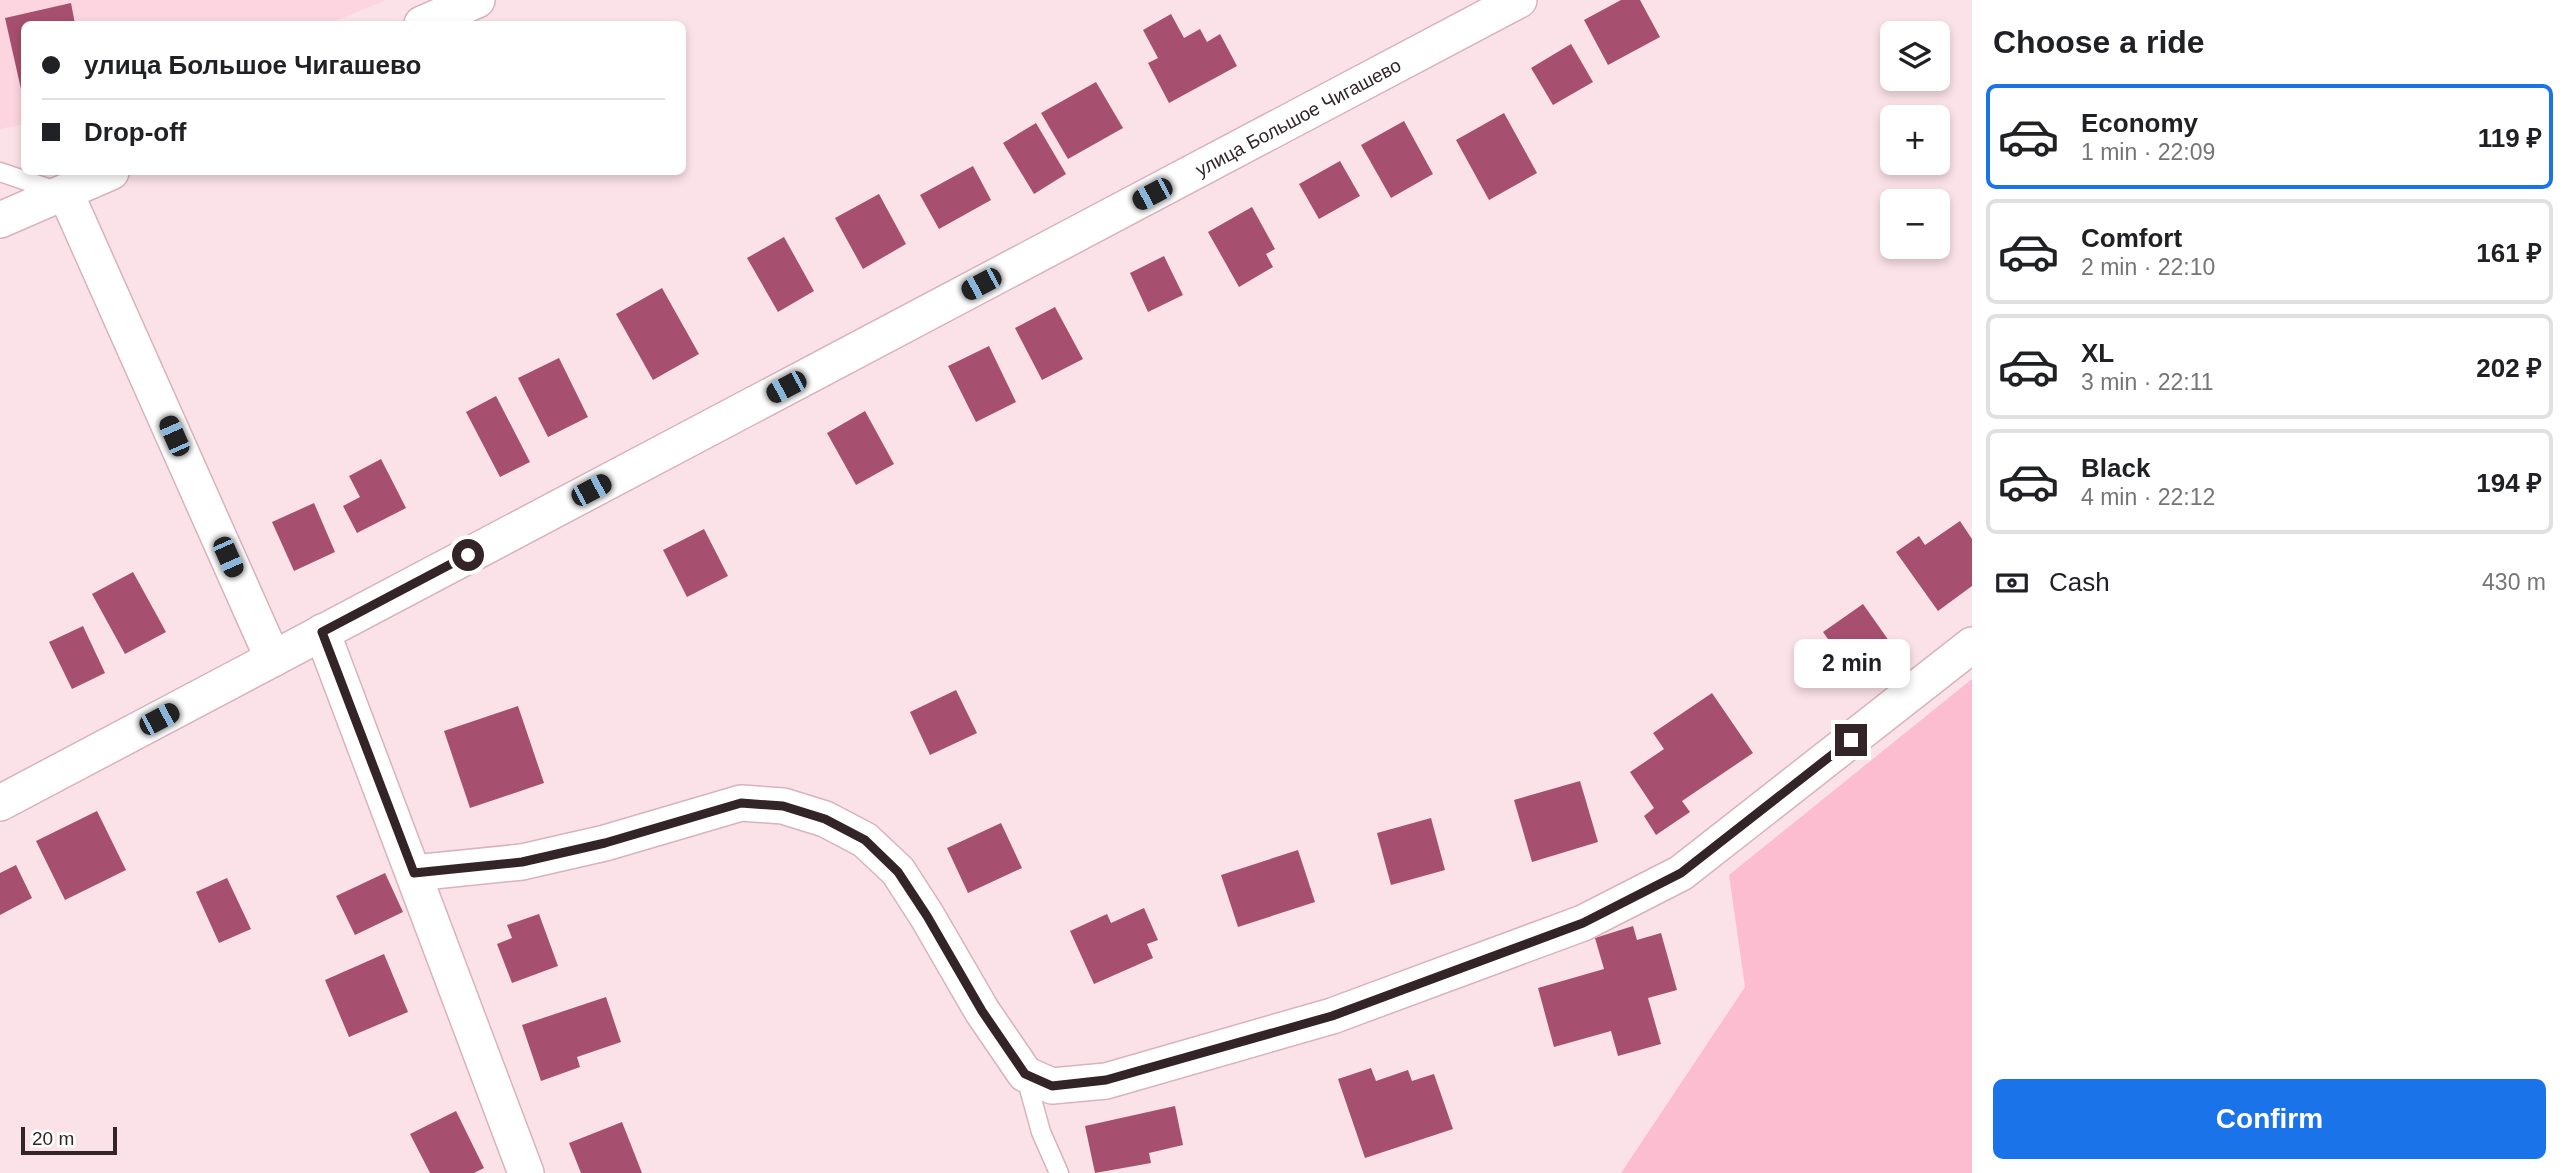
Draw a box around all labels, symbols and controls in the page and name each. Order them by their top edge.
map controls [1880,21,1950,259]
button: layers [1880,21,1950,91]
text: Choose a ride [1993,24,2205,60]
text: улица Большое Чигашево [84,50,421,80]
street label: улица Большое Чигашево [1192,54,1404,181]
button: + [1880,105,1950,175]
icon: car [1997,105,2060,168]
text: Economy [2081,108,2198,138]
text: Drop-off [84,117,187,147]
text: 119 ₽ [2478,123,2542,153]
text: 1 min · 22:09 [2081,139,2215,165]
car [1129,175,1176,213]
button: − [1880,189,1950,259]
icon: car [1997,220,2060,283]
text: Comfort [2081,223,2182,253]
text: 161 ₽ [2476,238,2542,268]
text: 2 min · 22:10 [2081,254,2215,280]
car [958,265,1005,303]
icon: car [1997,335,2060,398]
text: XL [2081,338,2114,368]
text: 202 ₽ [2476,353,2542,383]
car [763,368,810,406]
text: 3 min · 22:11 [2081,369,2214,395]
car [156,413,193,459]
icon: car [1997,450,2060,513]
text: Black [2081,453,2150,483]
text: 194 ₽ [2476,468,2542,498]
car [568,471,615,509]
text: 4 min · 22:12 [2081,484,2215,510]
car [210,534,247,580]
route start [452,539,484,571]
icon: cash [1993,564,2031,602]
text: Cash [2049,567,2110,597]
text: 430 m [2482,569,2546,595]
callout: 2 min [1793,638,1909,688]
text: 2 min [1822,650,1882,676]
car [136,700,183,738]
route end [1835,724,1867,756]
button: Confirm [1993,1079,2546,1159]
scale bar [21,1124,117,1156]
text: 20 m [32,1128,74,1149]

